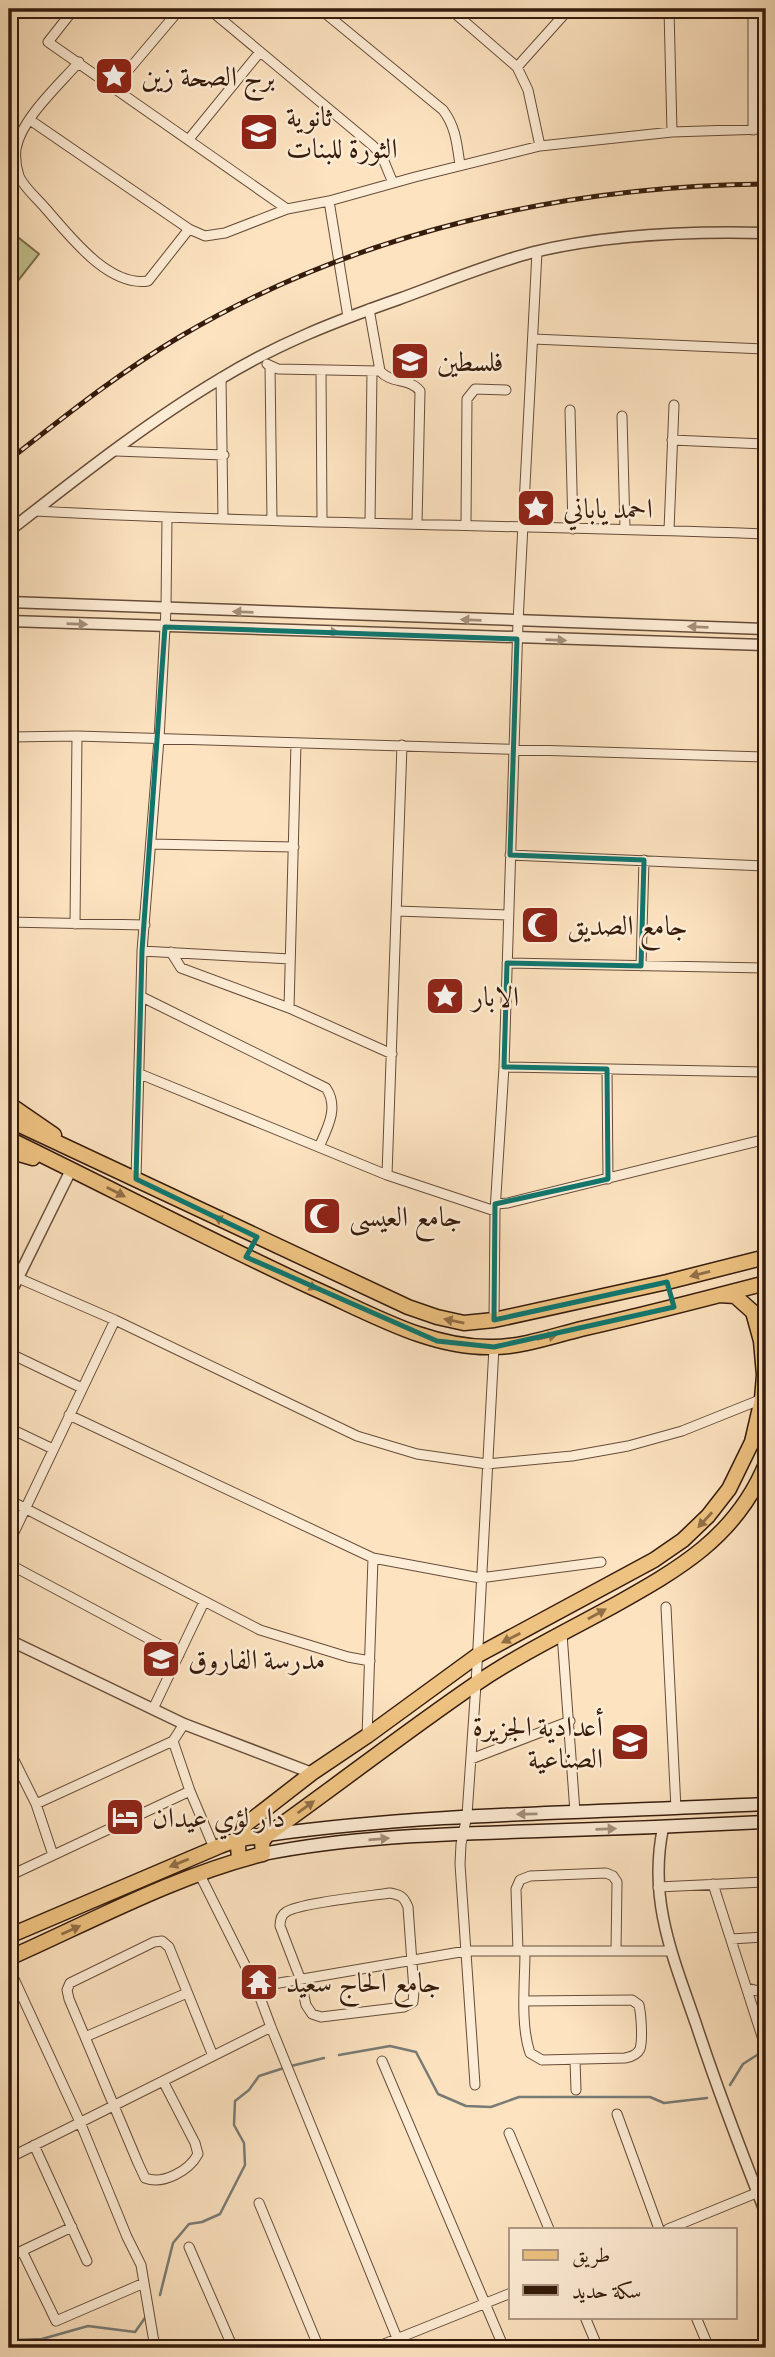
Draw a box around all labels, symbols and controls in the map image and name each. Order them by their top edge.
place icon: برج الصحة زين [93,55,135,97]
place label: برج الصحة زين [141,60,275,102]
place label: ثانوية الثورة للبنات [286,100,398,167]
school or university icon: ثانوية الثورة للبنات [238,111,280,153]
school or university icon: فلسطين [389,340,431,382]
place label: فلسطين [437,345,503,380]
place icon: احمد ياباني [515,487,557,529]
place label: احمد ياباني [563,492,653,531]
one-way arrow [232,606,254,617]
one-way arrow [459,615,481,626]
one-way arrow [66,618,88,629]
one-way arrow [687,622,709,633]
one-way arrow [318,627,340,638]
one-way arrow [545,634,567,645]
mosque icon: جامع الصديق [519,904,561,946]
place label: جامع الصديق [567,909,688,951]
place icon: الابار [424,975,466,1017]
place label: الابار [469,980,519,1015]
one-way arrow [106,1187,126,1198]
mosque icon: جامع العيسى [301,1195,343,1237]
place label: جامع العيسى [349,1200,462,1242]
one-way arrow [213,1215,233,1227]
one-way arrow [689,1269,711,1280]
one-way arrow [298,1279,318,1291]
one-way arrow [443,1315,465,1326]
one-way arrow [536,1331,558,1342]
one-way arrow [697,1511,713,1528]
one-way arrow [588,1608,607,1620]
one-way arrow [501,1632,521,1643]
school or university icon: مدرسة الفاروق [140,1638,182,1680]
place label: مدرسة الفاروق [188,1643,325,1678]
place label: أعدادية الجزيرة الصناعية [472,1707,603,1777]
school or university icon: أعدادية الجزيرة الصناعية [609,1721,651,1763]
hotel icon: دار لؤي عيدان [104,1796,146,1838]
one-way arrow [297,1800,315,1814]
place label: دار لؤي عيدان [152,1801,285,1840]
one-way arrow [515,1808,537,1819]
one-way arrow [596,1824,618,1835]
one-way arrow [368,1833,390,1844]
one-way arrow [168,1857,189,1868]
one-way arrow [61,1924,81,1936]
temple icon: جامع الحاج سعيد [238,1961,280,2003]
place label: جامع الحاج سعيد [286,1966,441,2008]
legend [509,2228,736,2318]
text: طريق [572,2243,610,2269]
text: سكة حديد [572,2279,642,2305]

